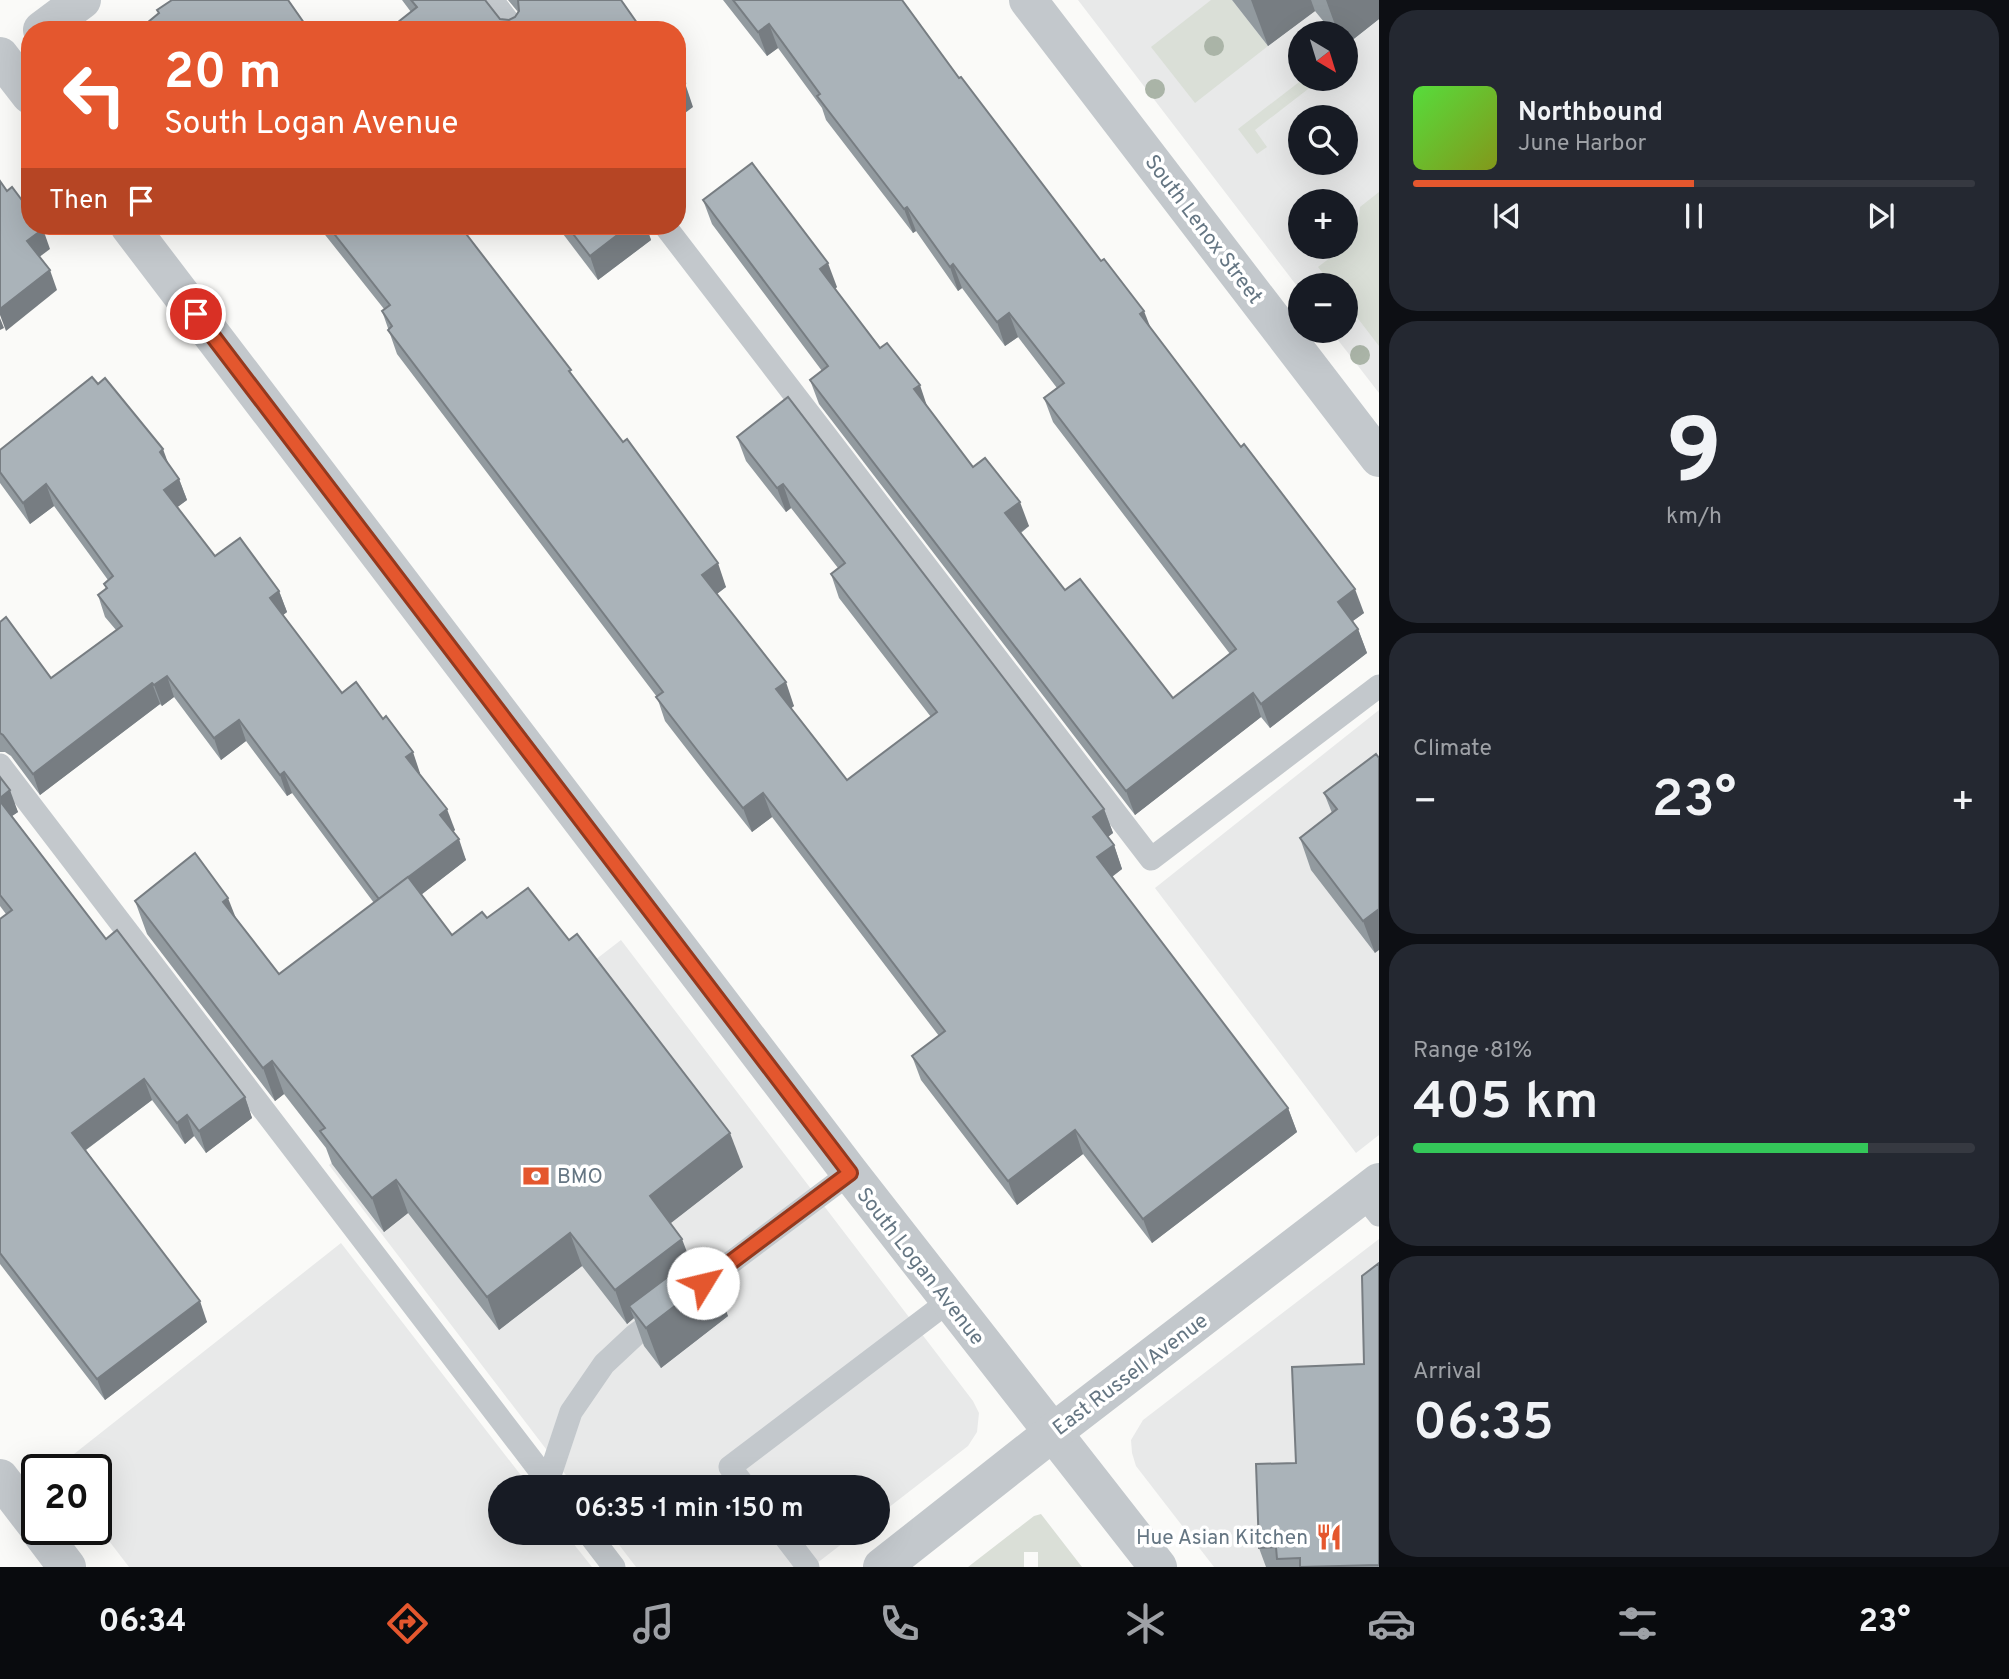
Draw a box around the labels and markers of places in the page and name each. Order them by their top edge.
pin [166,284,226,344]
bank icon: BMO [521,1161,551,1191]
place label: BMO [557,1164,603,1191]
restaurant icon: Hue Asian Kitchen [1314,1522,1344,1552]
place label: Hue Asian Kitchen [1136,1525,1308,1552]

